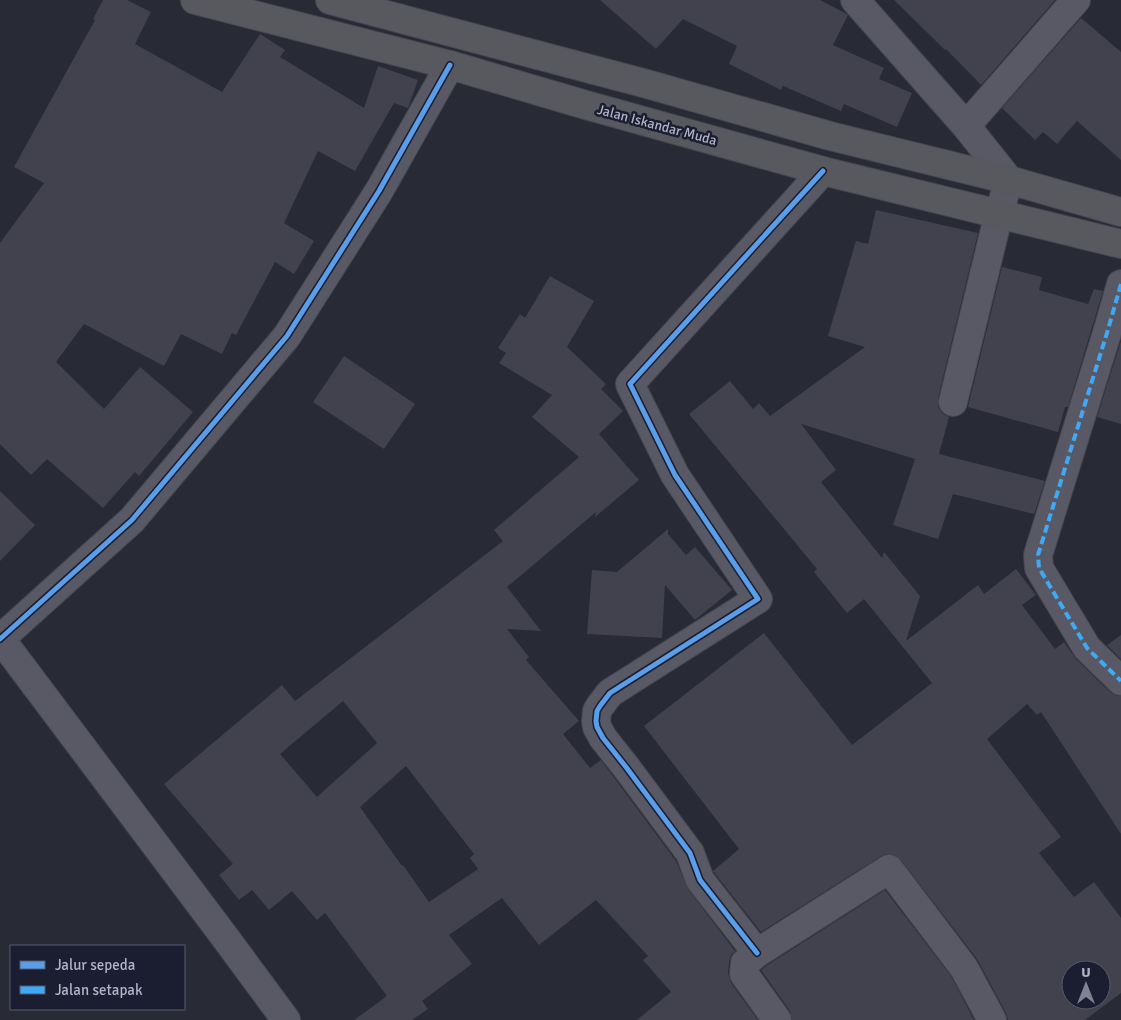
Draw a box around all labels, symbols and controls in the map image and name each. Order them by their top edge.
street label: Jalan Iskandar Muda [595,101,719,149]
legend [10,945,185,1010]
text: Jalur sepeda [55,956,135,974]
north arrow [1061,960,1111,1010]
text: U [1081,964,1091,981]
text: Jalan setapak [55,981,143,999]

